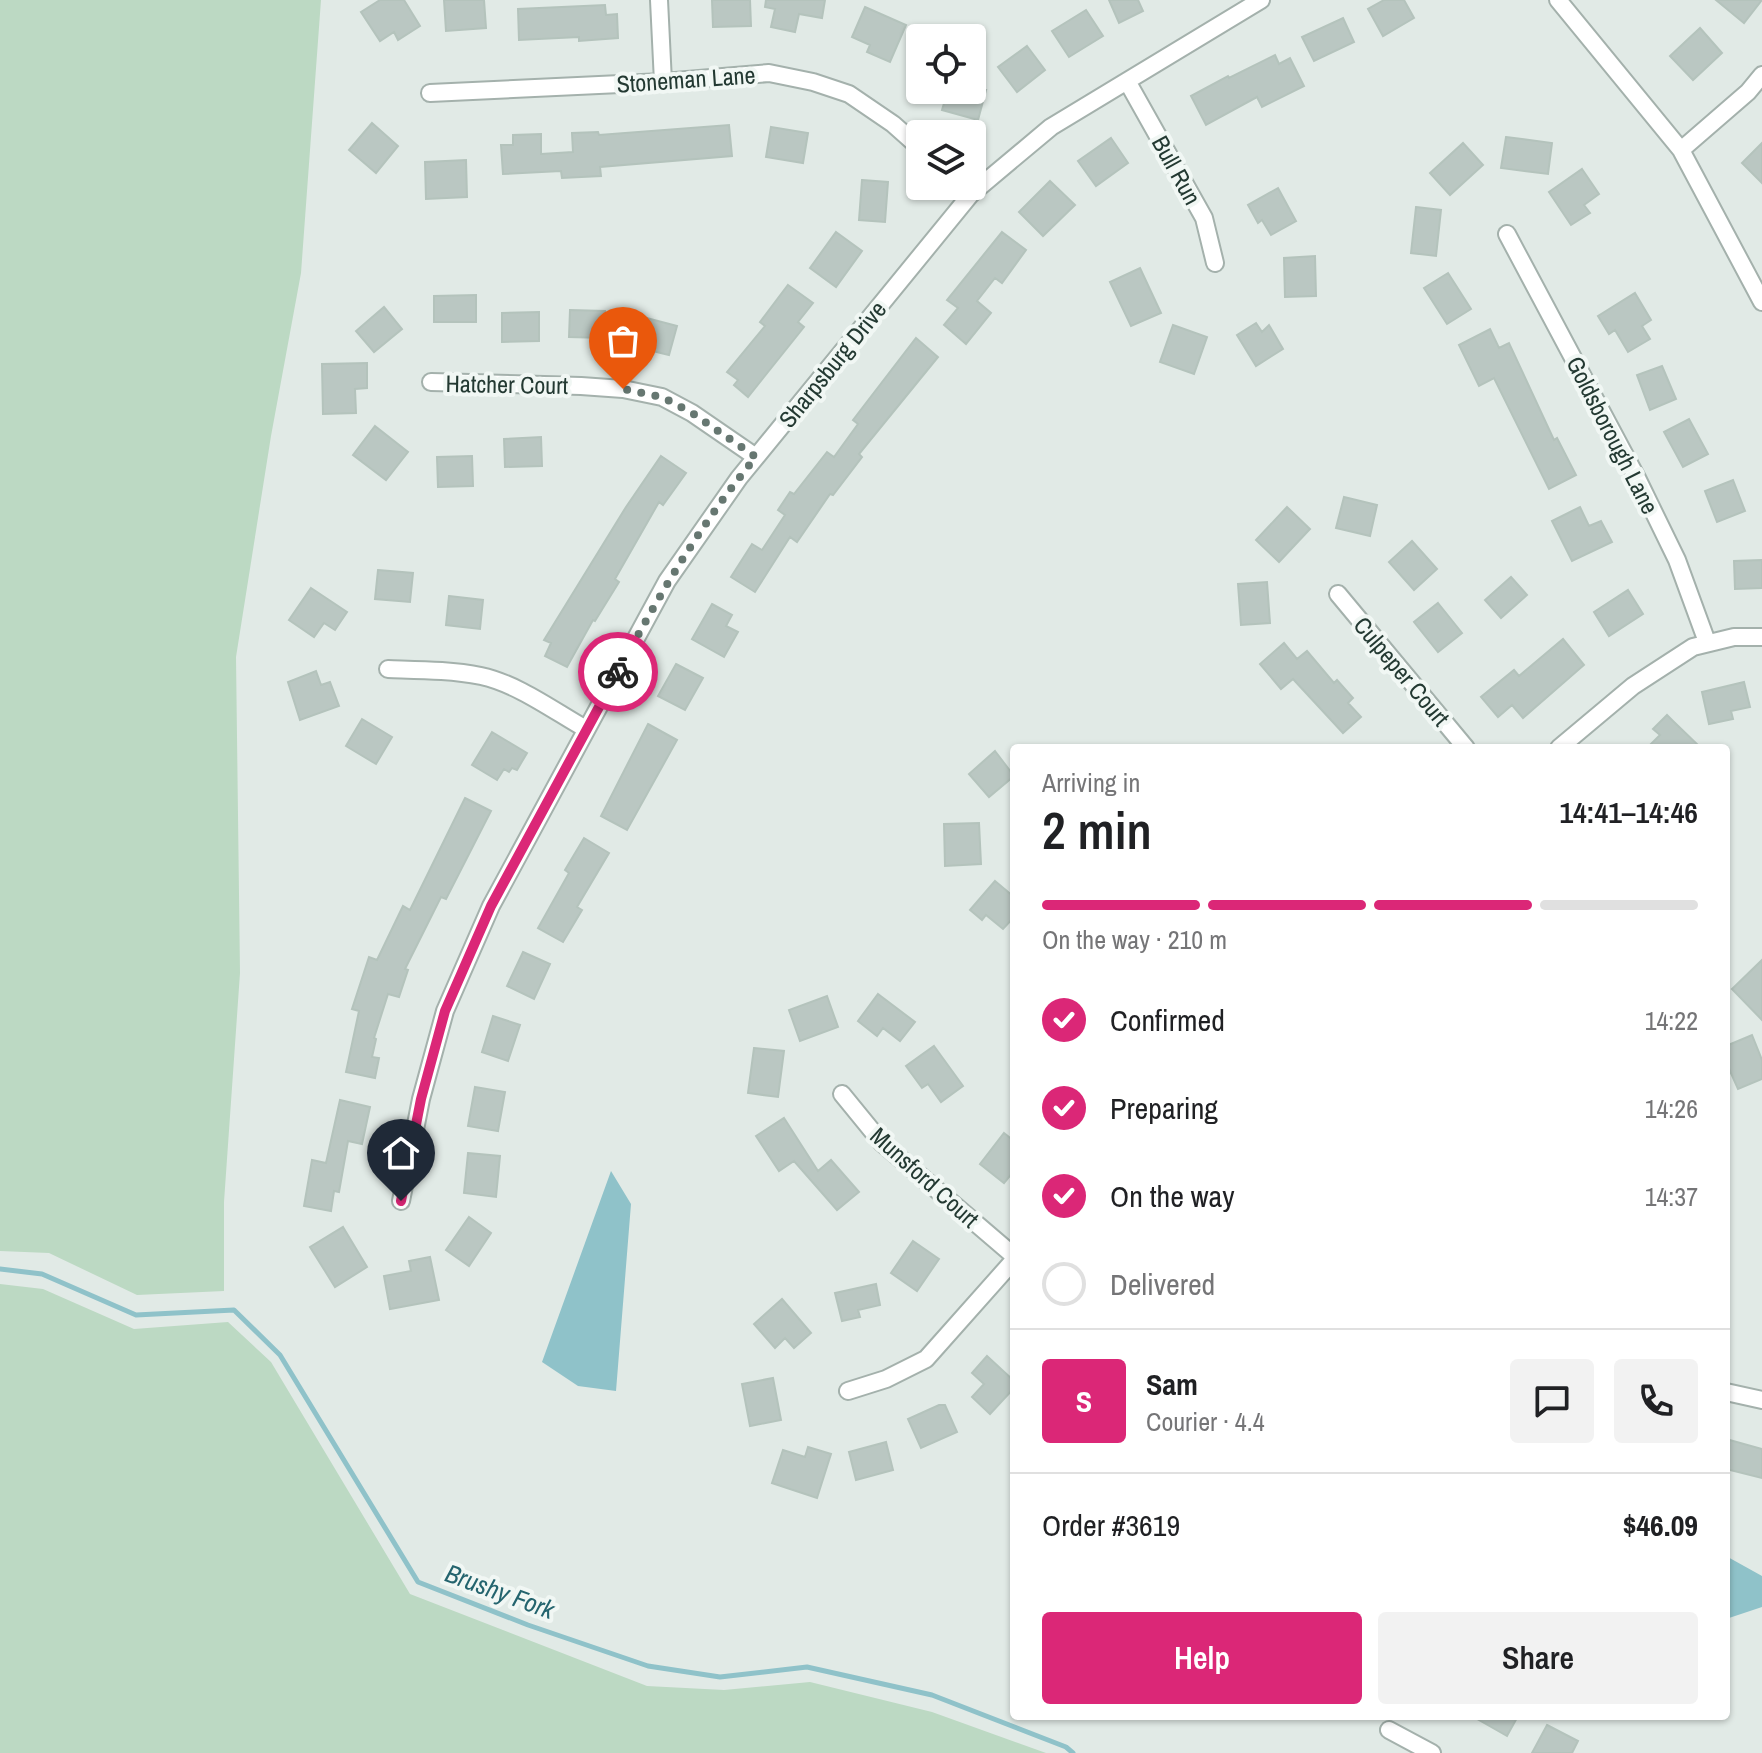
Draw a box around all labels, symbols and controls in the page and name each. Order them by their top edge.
map controls [906,24,986,200]
button: locate [906,24,986,104]
street label: Stoneman Lane [616,58,756,100]
button: layers [906,120,986,200]
street label: Bull Run [1145,130,1209,210]
street label: Sharpsburg Drive [771,294,893,434]
pin [589,307,657,389]
icon: bag [601,319,645,363]
street label: Goldsborough Lane [1560,351,1666,519]
street label: Hatcher Court [445,367,569,401]
street label: Culpeper Court [1347,610,1457,733]
courier [578,632,658,712]
icon: bike [596,650,640,694]
text: Arriving in [1042,765,1140,800]
text: 14:41–14:46 [1559,792,1698,832]
text: 2 min [1042,795,1152,865]
text: On the way · 210 m [1042,922,1227,957]
icon: check [1042,998,1086,1042]
text: Confirmed [1110,1000,1225,1040]
text: 14:22 [1645,1003,1698,1038]
icon: check [1042,1086,1086,1130]
text: Preparing [1110,1088,1218,1128]
text: 14:26 [1645,1091,1698,1126]
pin [367,1119,435,1201]
street label: Munsford Court [864,1120,986,1235]
icon: home [379,1131,423,1175]
icon: check [1042,1174,1086,1218]
text: On the way [1110,1176,1234,1216]
text: 14:37 [1645,1179,1698,1214]
text: Delivered [1110,1264,1215,1304]
button: chat [1510,1359,1594,1443]
button: phone [1614,1359,1698,1443]
text: Sam [1146,1364,1198,1404]
text: S [1076,1381,1092,1421]
text: Courier · 4.4 [1146,1404,1265,1439]
text: Order #3619 [1042,1505,1180,1545]
text: $46.09 [1623,1505,1698,1545]
water label: Brushy Fork [440,1555,561,1627]
button: Help [1042,1612,1362,1704]
button: Share [1378,1612,1698,1704]

